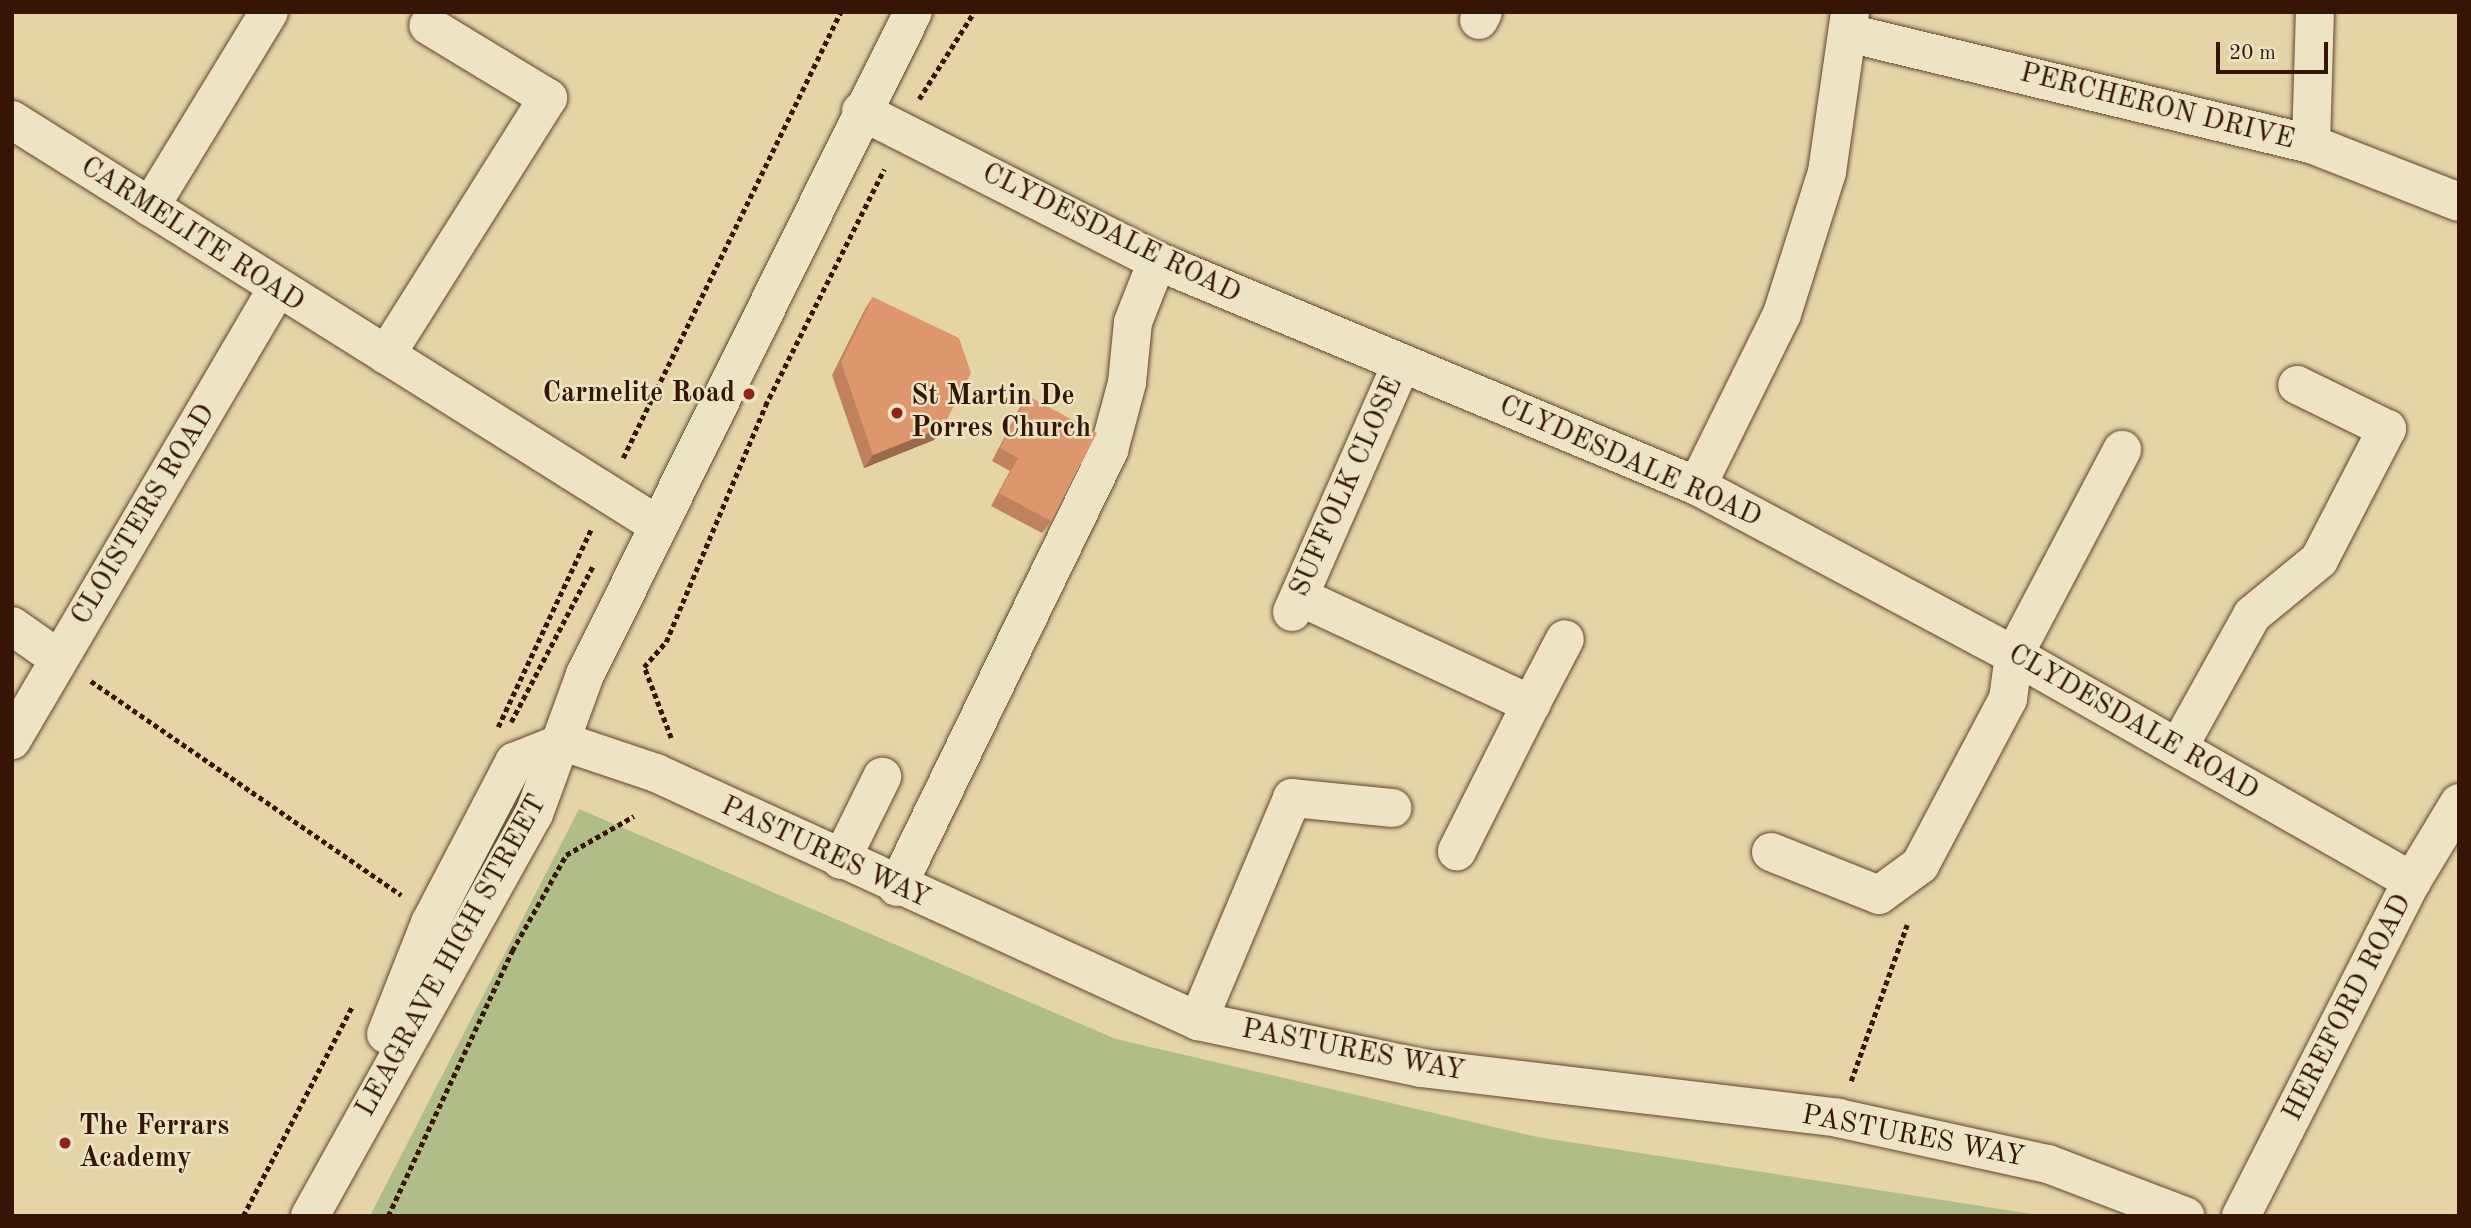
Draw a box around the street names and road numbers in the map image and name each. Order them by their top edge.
street label: PERCHERON DRIVE [2016,57,2298,157]
street label: CARMELITE ROAD [74,150,310,320]
street label: CLYDESDALE ROAD [976,157,1246,311]
street label: SUFFOLK CLOSE [1283,372,1411,602]
street label: CLYDESDALE ROAD [1494,389,1766,535]
street label: CLOISTERS ROAD [65,399,223,631]
street label: CLYDESDALE ROAD [2002,638,2264,808]
street label: LEAGRAVE HIGH STREET [349,789,555,1123]
street label: PASTURES WAY [715,790,935,916]
street label: HEREFORD ROAD [2276,889,2420,1127]
street label: PASTURES WAY [1239,1013,1467,1089]
street label: PASTURES WAY [1799,1099,2027,1175]

